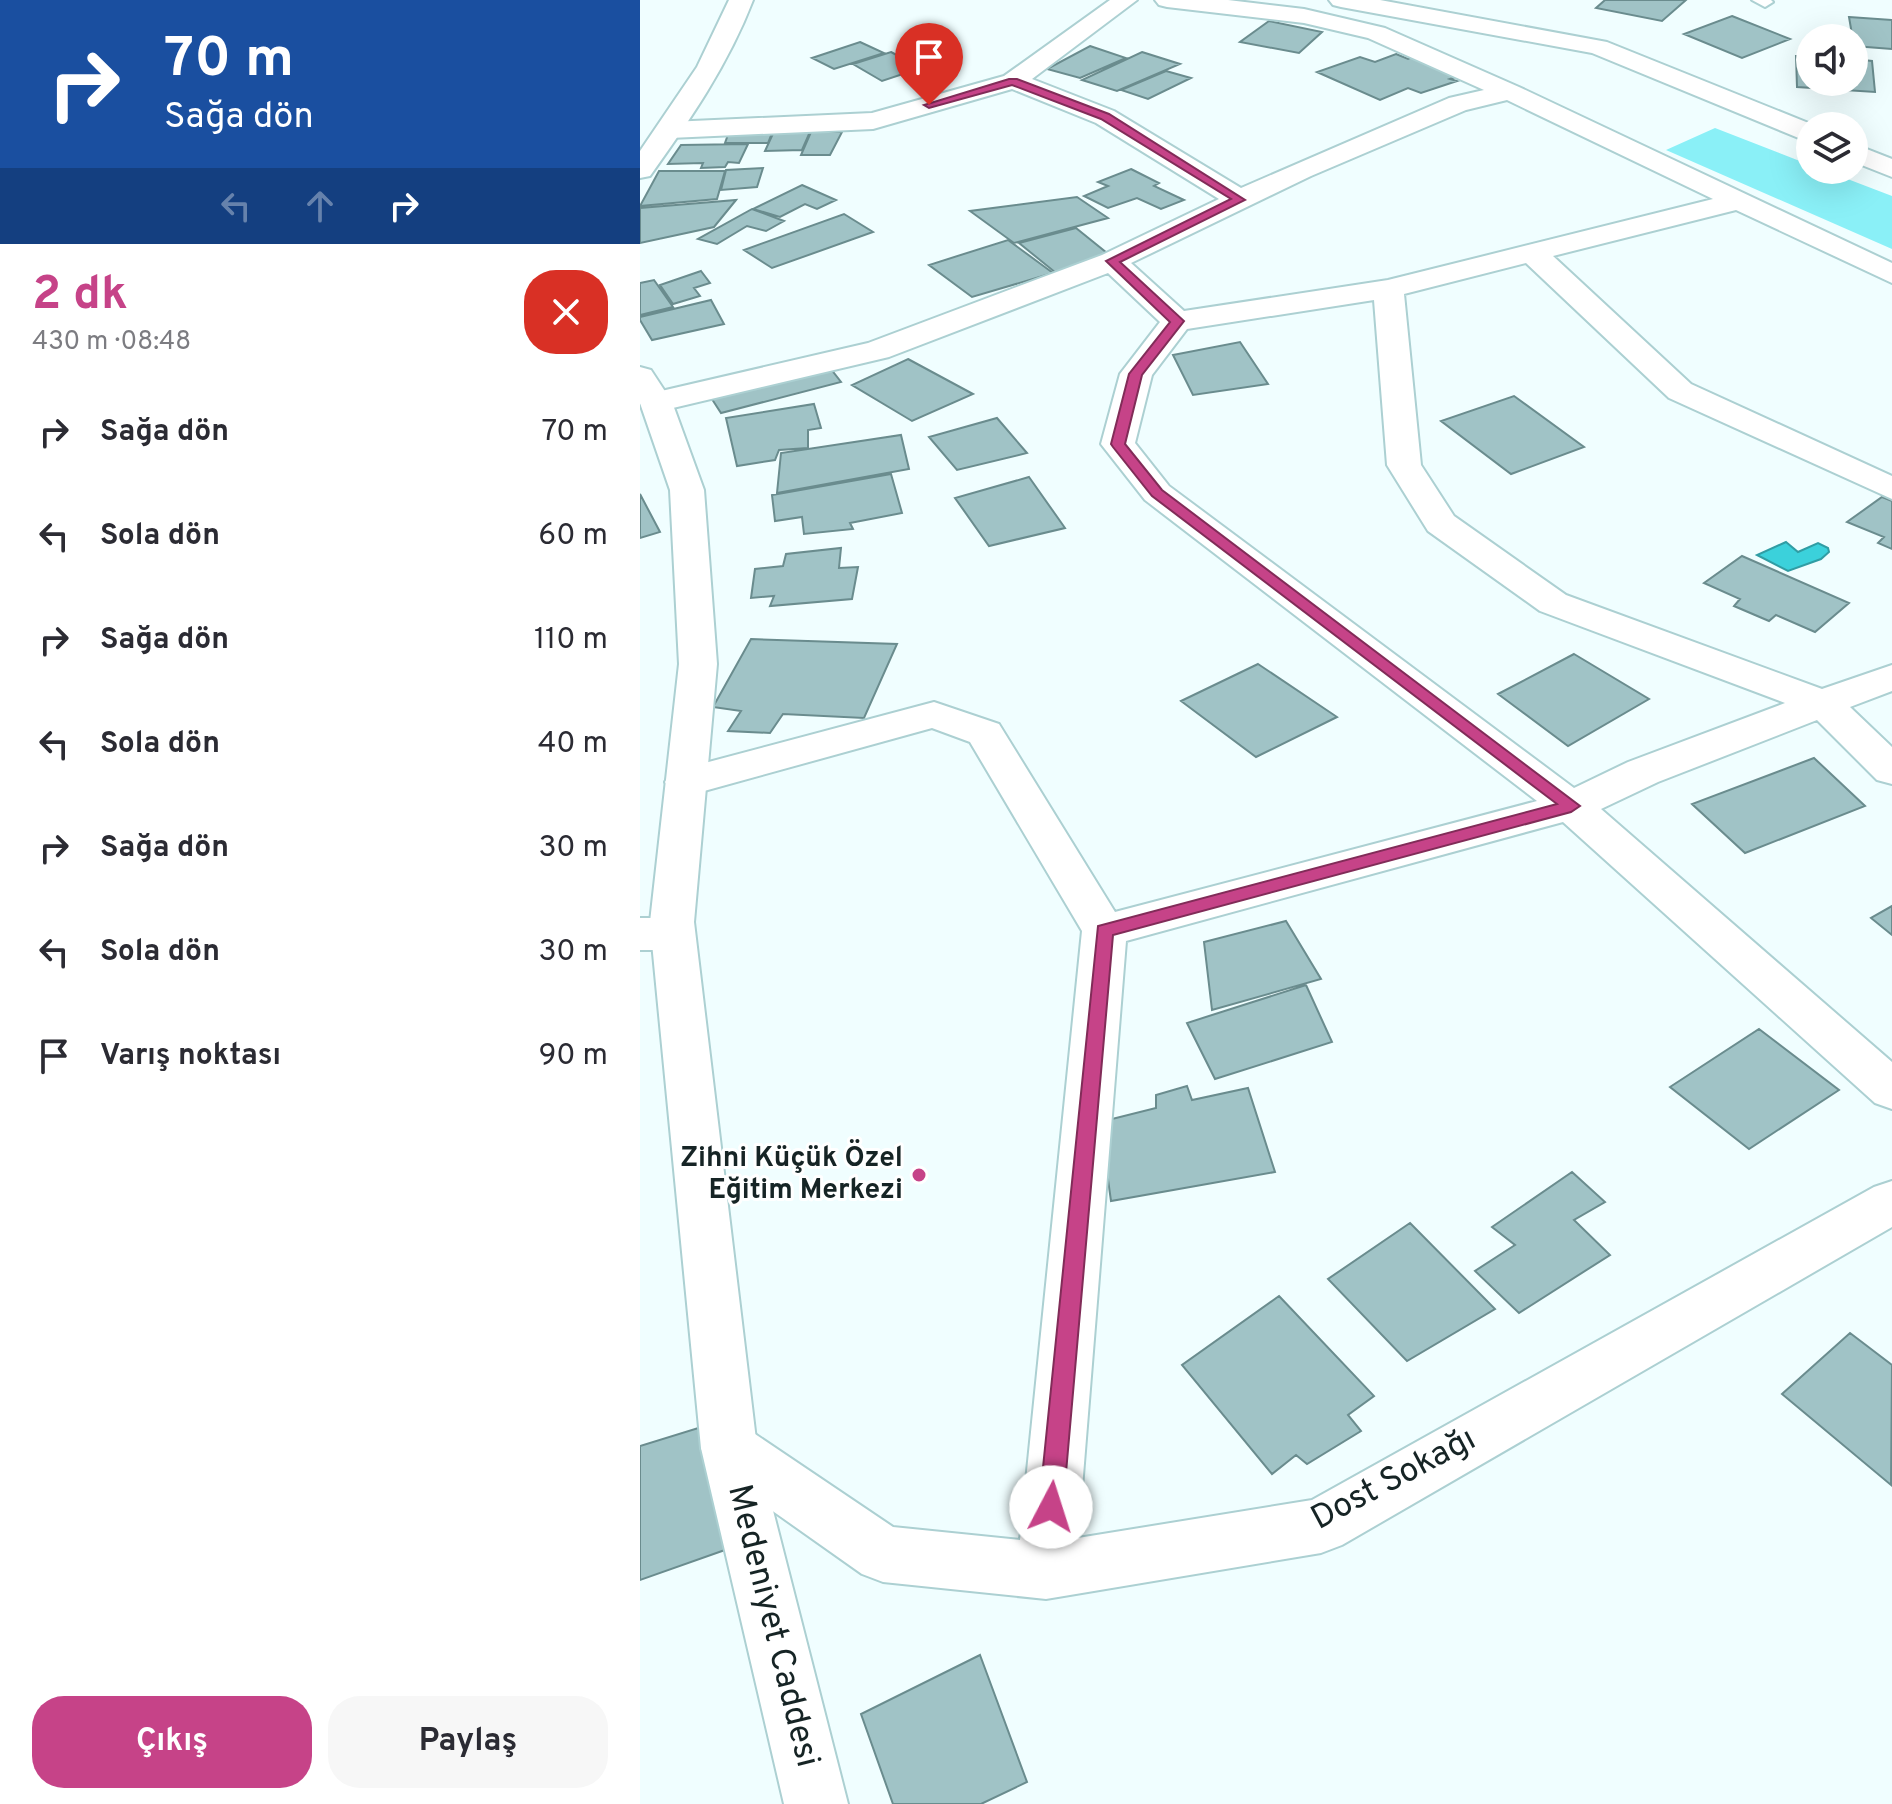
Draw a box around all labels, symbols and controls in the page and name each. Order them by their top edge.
pin [895,23,963,105]
map controls [1796,24,1868,184]
button: sound [1796,24,1868,96]
text: 70 m [164,26,294,96]
icon: right [32,32,136,136]
icon: arrive [907,35,951,79]
text: Sağa dön [164,95,314,141]
button: layers [1796,112,1868,184]
icon: left [214,184,258,228]
icon: ahead [298,184,342,228]
icon: right [382,184,426,228]
text: 2 dk [32,266,128,326]
button: close [524,270,608,354]
text: 430 m · 08:48 [32,326,191,359]
icon: right [32,410,76,454]
text: Sağa dön [100,414,229,451]
text: 70 m [542,414,608,451]
icon: left [32,514,76,558]
text: Sola dön [100,518,220,555]
text: 60 m [538,518,608,555]
icon: right [32,618,76,662]
text: Sağa dön [100,622,229,659]
text: 110 m [534,622,608,659]
icon: left [32,722,76,766]
text: Sola dön [100,726,220,763]
text: 40 m [538,726,608,763]
icon: right [32,826,76,870]
text: Sağa dön [100,830,229,867]
text: 30 m [539,830,608,867]
icon: left [32,930,76,974]
text: Sola dön [100,934,220,971]
text: 30 m [539,934,608,971]
icon: arrive [32,1034,76,1078]
text: Varış noktası [100,1038,281,1075]
text: 90 m [539,1038,608,1075]
place label: Zihni Küçük Özel Eğitim Merkezi [680,1139,903,1209]
marker: Zihni Küçük Özel Eğitim Merkezi [910,1166,928,1184]
street label: Dost Sokağı [1304,1419,1484,1541]
position arrow [1009,1465,1093,1549]
street label: Medeniyet Caddesi [716,1480,828,1772]
button: Çıkış [32,1696,312,1788]
button: Paylaş [328,1696,608,1788]

